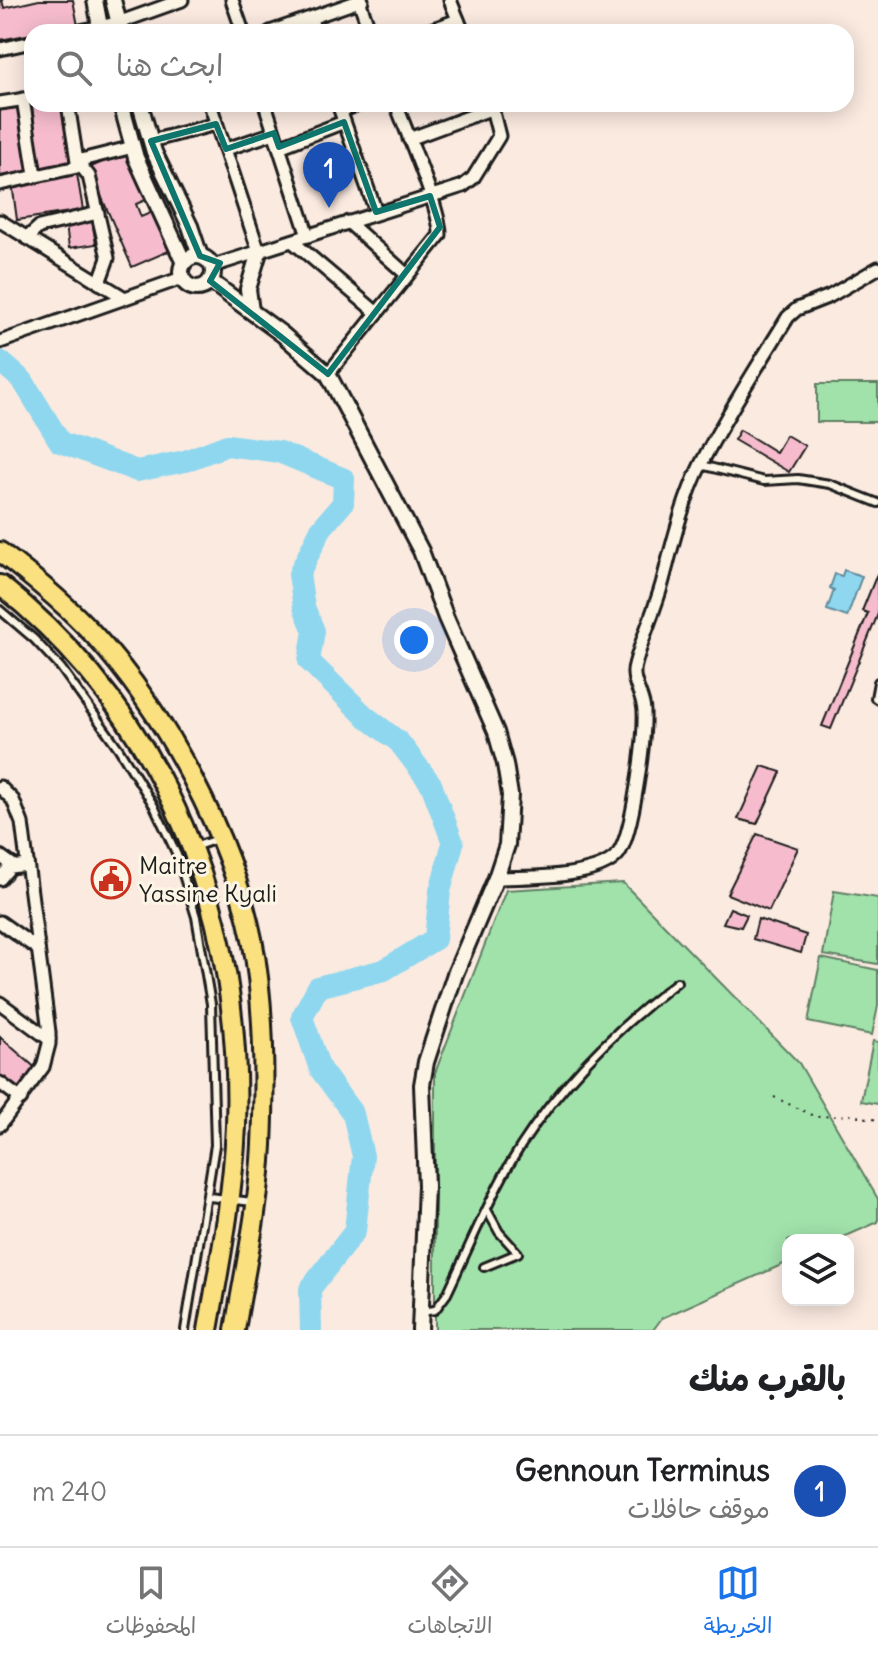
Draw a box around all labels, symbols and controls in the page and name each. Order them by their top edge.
search box [24,24,854,112]
icon: search [52,46,96,90]
text: ابحث هنا [116,46,223,84]
pin: 1 [303,142,355,208]
your location [394,620,434,660]
place label: Maitre Yassine Kyali [139,850,277,908]
public building icon: Maitre Yassine Kyali [90,858,132,900]
map controls [782,1234,854,1306]
button: layers [782,1234,854,1306]
text: بالقرب منك [689,1357,846,1400]
text: Gennoun Terminus [515,1451,770,1489]
text: 240 m [32,1475,107,1508]
text: 1 [815,1475,825,1508]
text: موقف حافلات [628,1492,770,1525]
tab: المحفوظات [106,1561,196,1645]
tab: الاتجاهات [408,1561,492,1645]
tab: الخريطة [704,1561,772,1645]

